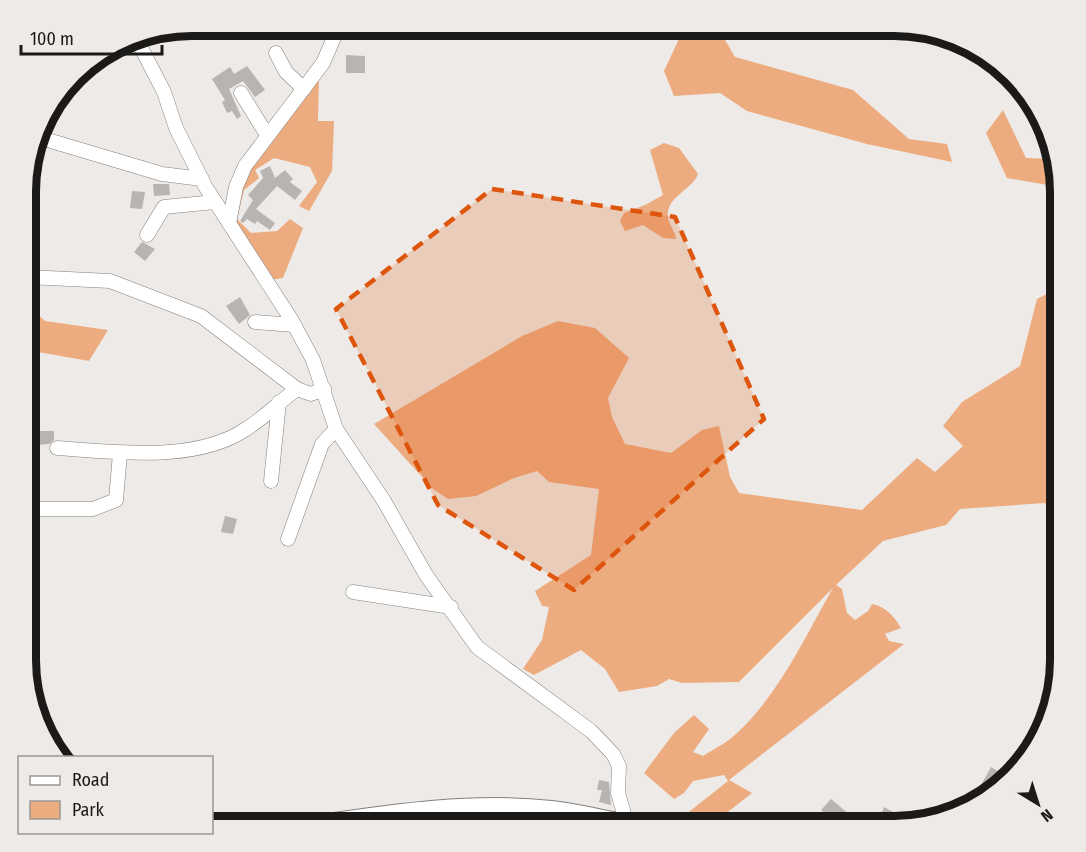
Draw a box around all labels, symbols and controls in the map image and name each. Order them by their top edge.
scale bar [21,18,162,56]
text: 100 m [30,28,74,50]
legend [18,756,213,834]
text: Road [72,769,109,791]
north arrow [1008,774,1068,834]
text: Park [72,799,105,821]
text: N [1037,805,1057,826]

